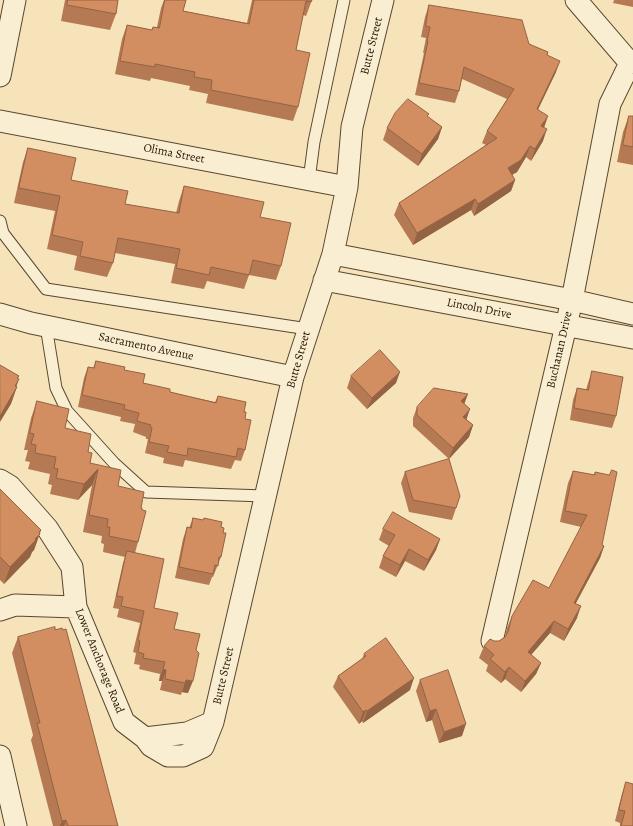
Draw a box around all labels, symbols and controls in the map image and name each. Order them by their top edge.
street label: Butte Street [358,16,386,76]
street label: Olima Street [142,141,206,167]
street label: Lincoln Drive [445,296,513,322]
street label: Buchanan Drive [544,310,576,390]
street label: Sacramento Avenue [97,330,195,364]
street label: Butte Street [284,330,314,390]
street label: Lower Anchorage Road [71,606,127,716]
street label: Butte Street [210,646,238,706]

